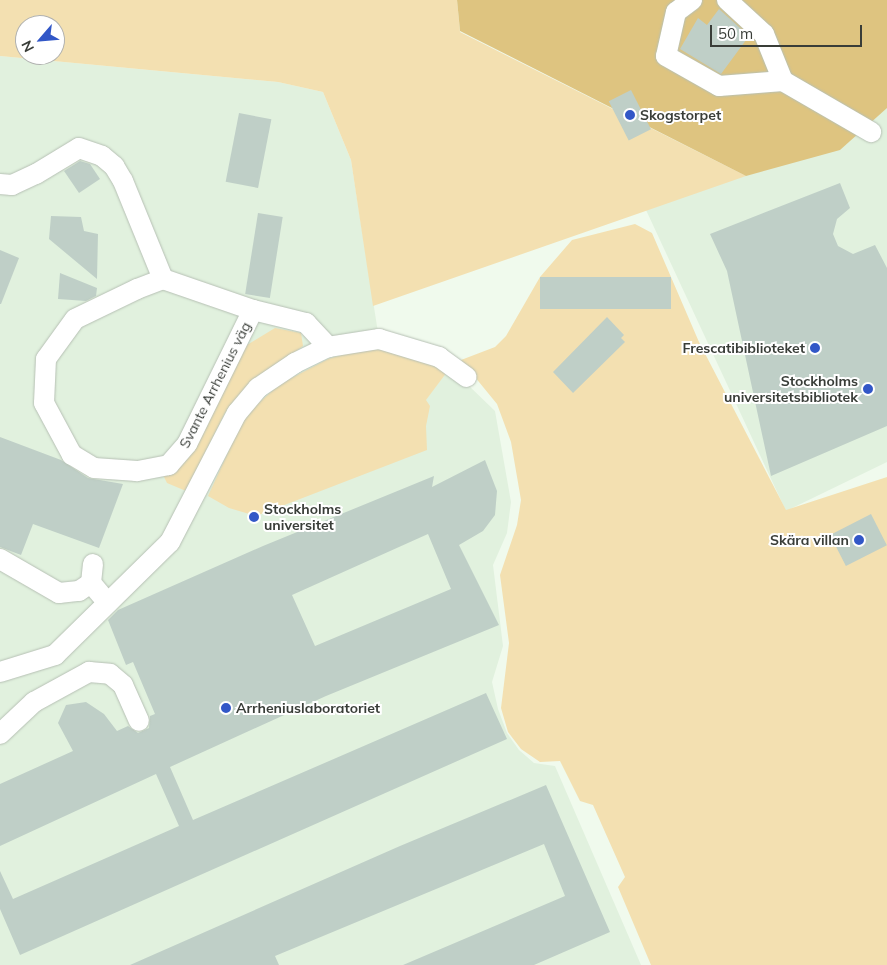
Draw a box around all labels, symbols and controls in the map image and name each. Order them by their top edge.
north arrow [15,15,65,65]
scale bar [712,15,864,47]
text: 50 m [718,24,753,43]
text: N [17,38,38,55]
place label: Skogstorpet [640,107,721,123]
marker: Skogstorpet [624,109,636,121]
street label: Svante Arrhenius väg [176,319,254,451]
place label: Frescatibiblioteket [682,340,805,356]
marker: Frescatibiblioteket [809,342,821,354]
place label: Stockholms universitetsbibliotek [724,373,858,406]
marker: Stockholms universitetsbibliotek [862,383,874,395]
place label: Stockholms universitet [264,501,341,534]
marker: Stockholms universitet [248,511,260,523]
place label: Skära villan [770,532,849,548]
marker: Skära villan [853,534,865,546]
place label: Arrheniuslaboratoriet [236,700,380,716]
marker: Arrheniuslaboratoriet [220,702,232,714]

